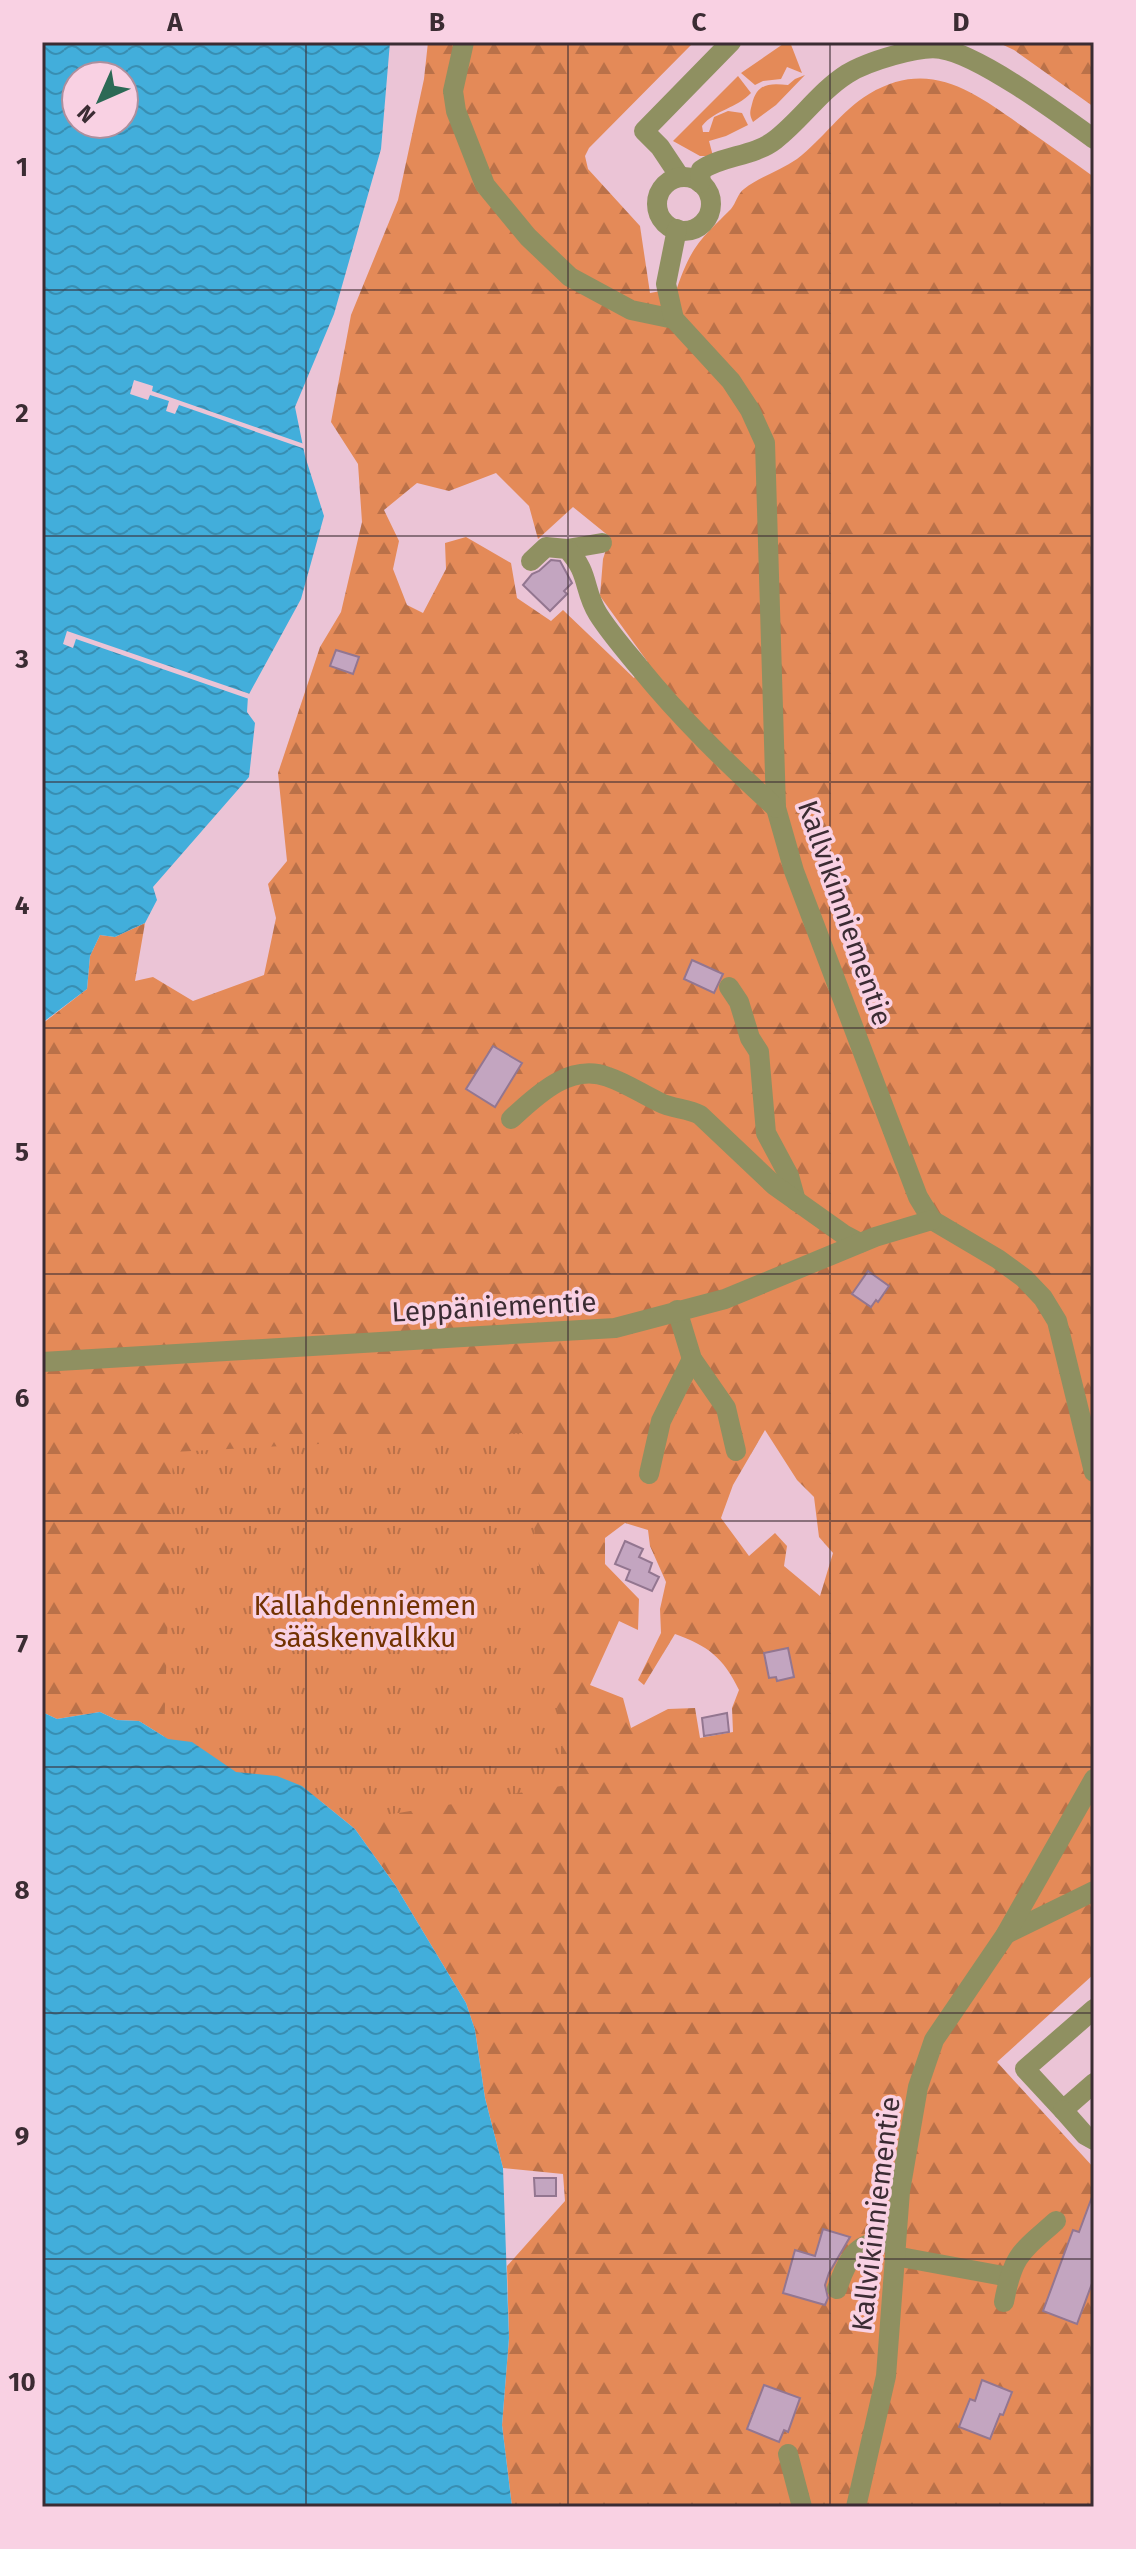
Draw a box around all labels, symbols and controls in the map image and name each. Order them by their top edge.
text: A [166,7,183,38]
text: B [429,7,445,38]
text: C [692,7,707,38]
text: D [953,7,970,38]
north arrow [60,60,140,140]
text: N [72,99,101,128]
text: 1 [16,152,28,183]
text: 2 [15,398,29,429]
text: 3 [14,644,29,675]
street label: Kallvikinniementie [791,796,899,1030]
text: 4 [15,890,30,921]
text: 5 [15,1137,29,1168]
street label: Leppäniementie [391,1285,597,1329]
text: 6 [15,1383,30,1414]
park label: Kallahdenniemen sääskenvalkku [254,1589,476,1654]
text: 7 [16,1629,28,1660]
text: 8 [14,1875,30,1906]
street label: Kallvikinniementie [845,2095,907,2333]
text: 9 [15,2121,29,2152]
text: 10 [8,2367,36,2398]

